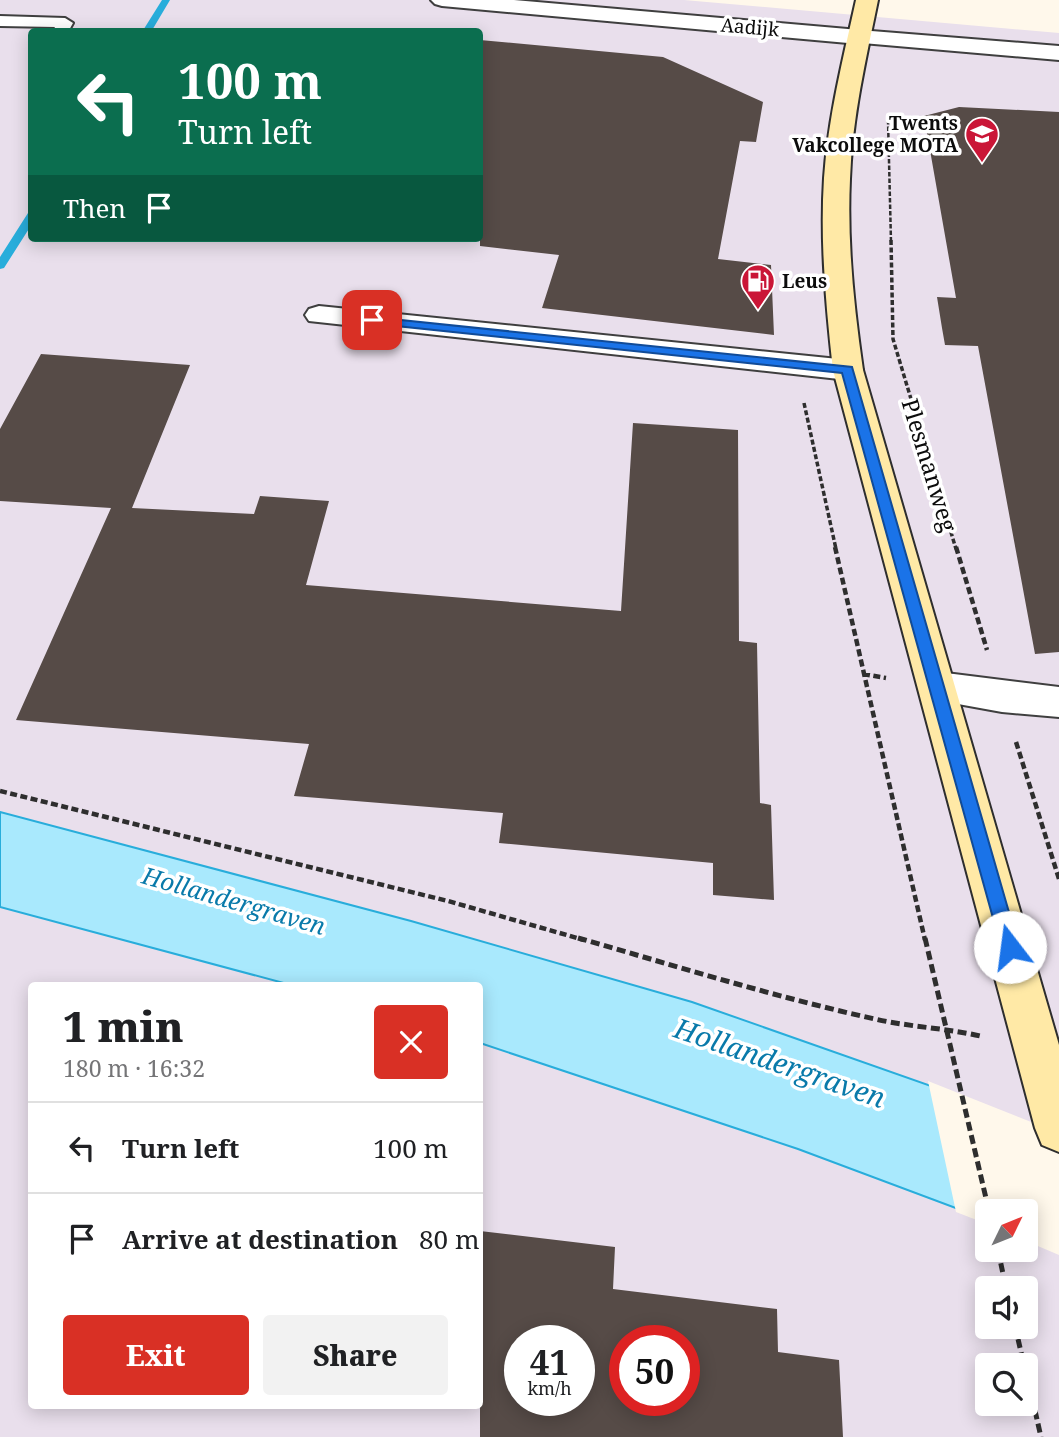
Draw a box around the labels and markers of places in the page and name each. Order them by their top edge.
place label: Twents Vakcollege MOTA [792,110,959,158]
school or university icon: Twents Vakcollege MOTA [963,115,1001,164]
fuel station icon: Leus [739,262,777,311]
place label: Leus [782,268,827,294]
pin [342,290,402,350]

